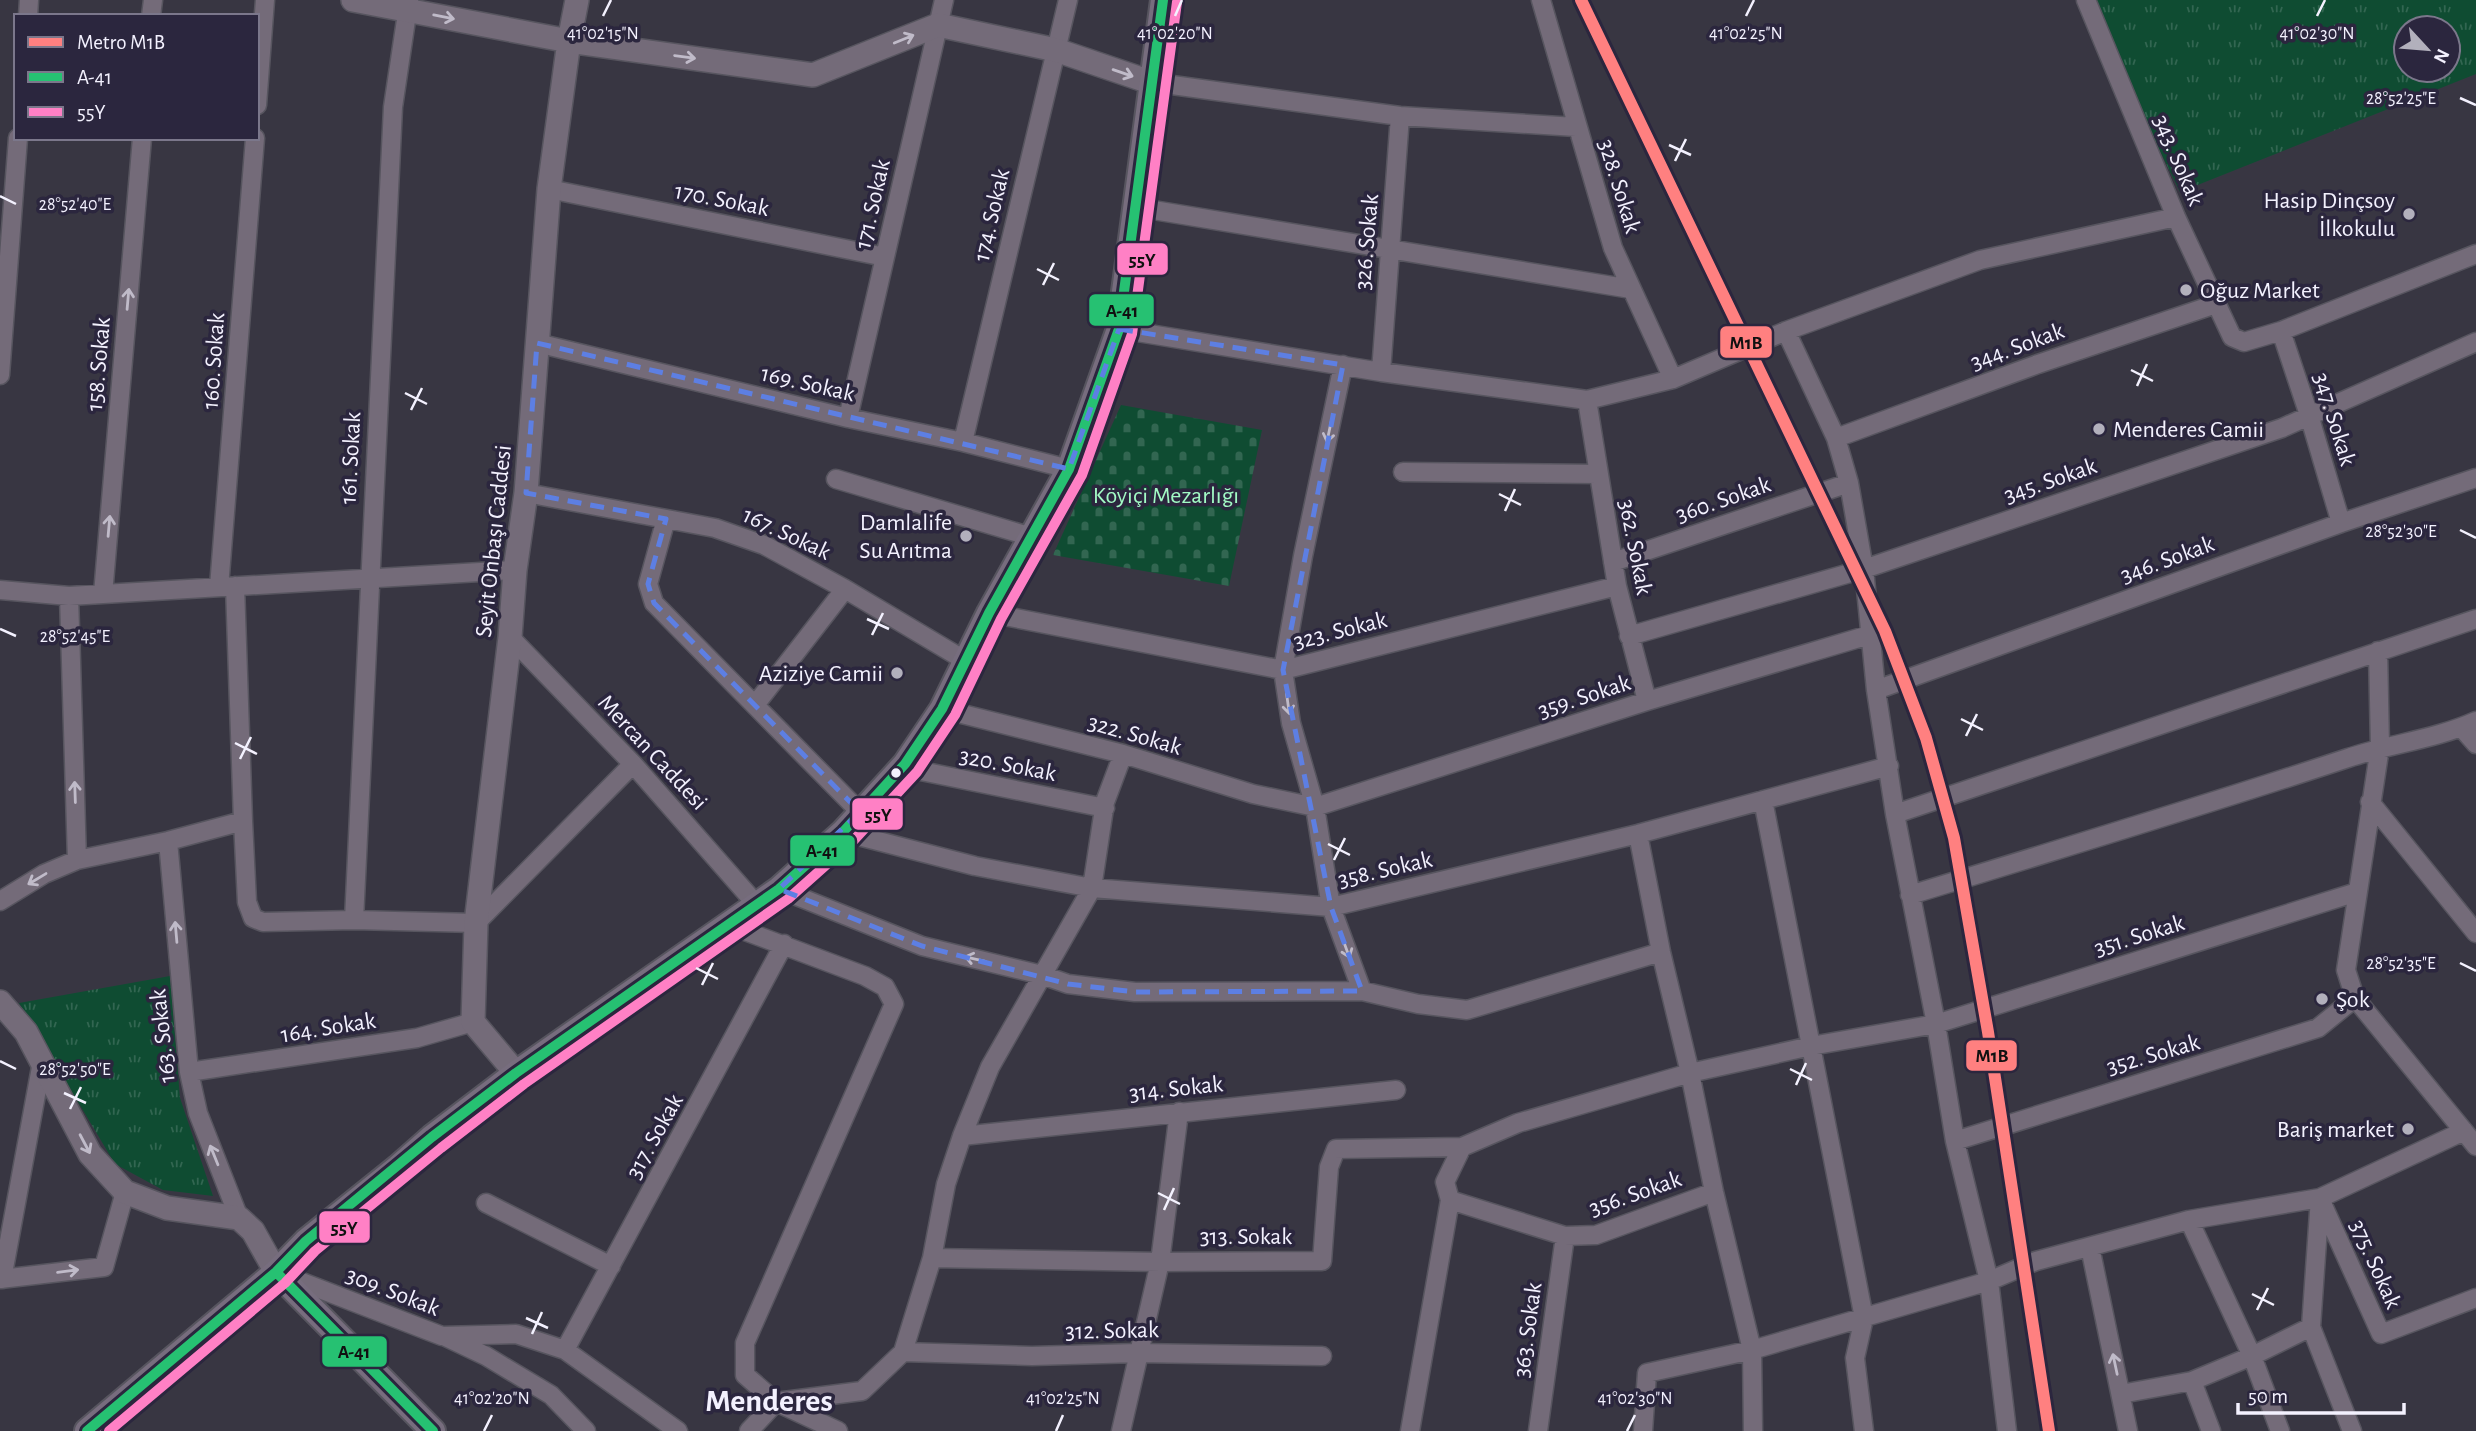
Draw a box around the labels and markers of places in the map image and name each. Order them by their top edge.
place label: Hasip Dinçsoy İlkokulu [2264,189,2395,241]
marker: Hasip Dinçsoy İlkokulu [2401,206,2417,222]
place label: Oğuz Market [2200,279,2320,303]
marker: Oğuz Market [2178,282,2194,298]
place label: Menderes Camii [2113,418,2264,442]
marker: Menderes Camii [2091,421,2107,437]
place label: Damlalife Su Arıtma [859,511,952,563]
marker: Damlalife Su Arıtma [958,528,974,544]
place label: Aziziye Camii [759,662,883,686]
marker: Aziziye Camii [889,665,905,681]
unlabelled marker [889,766,903,780]
place label: Şok [2336,988,2370,1012]
marker: Şok [2314,991,2330,1007]
place label: Bariş market [2277,1118,2394,1142]
marker: Bariş market [2400,1121,2416,1137]

